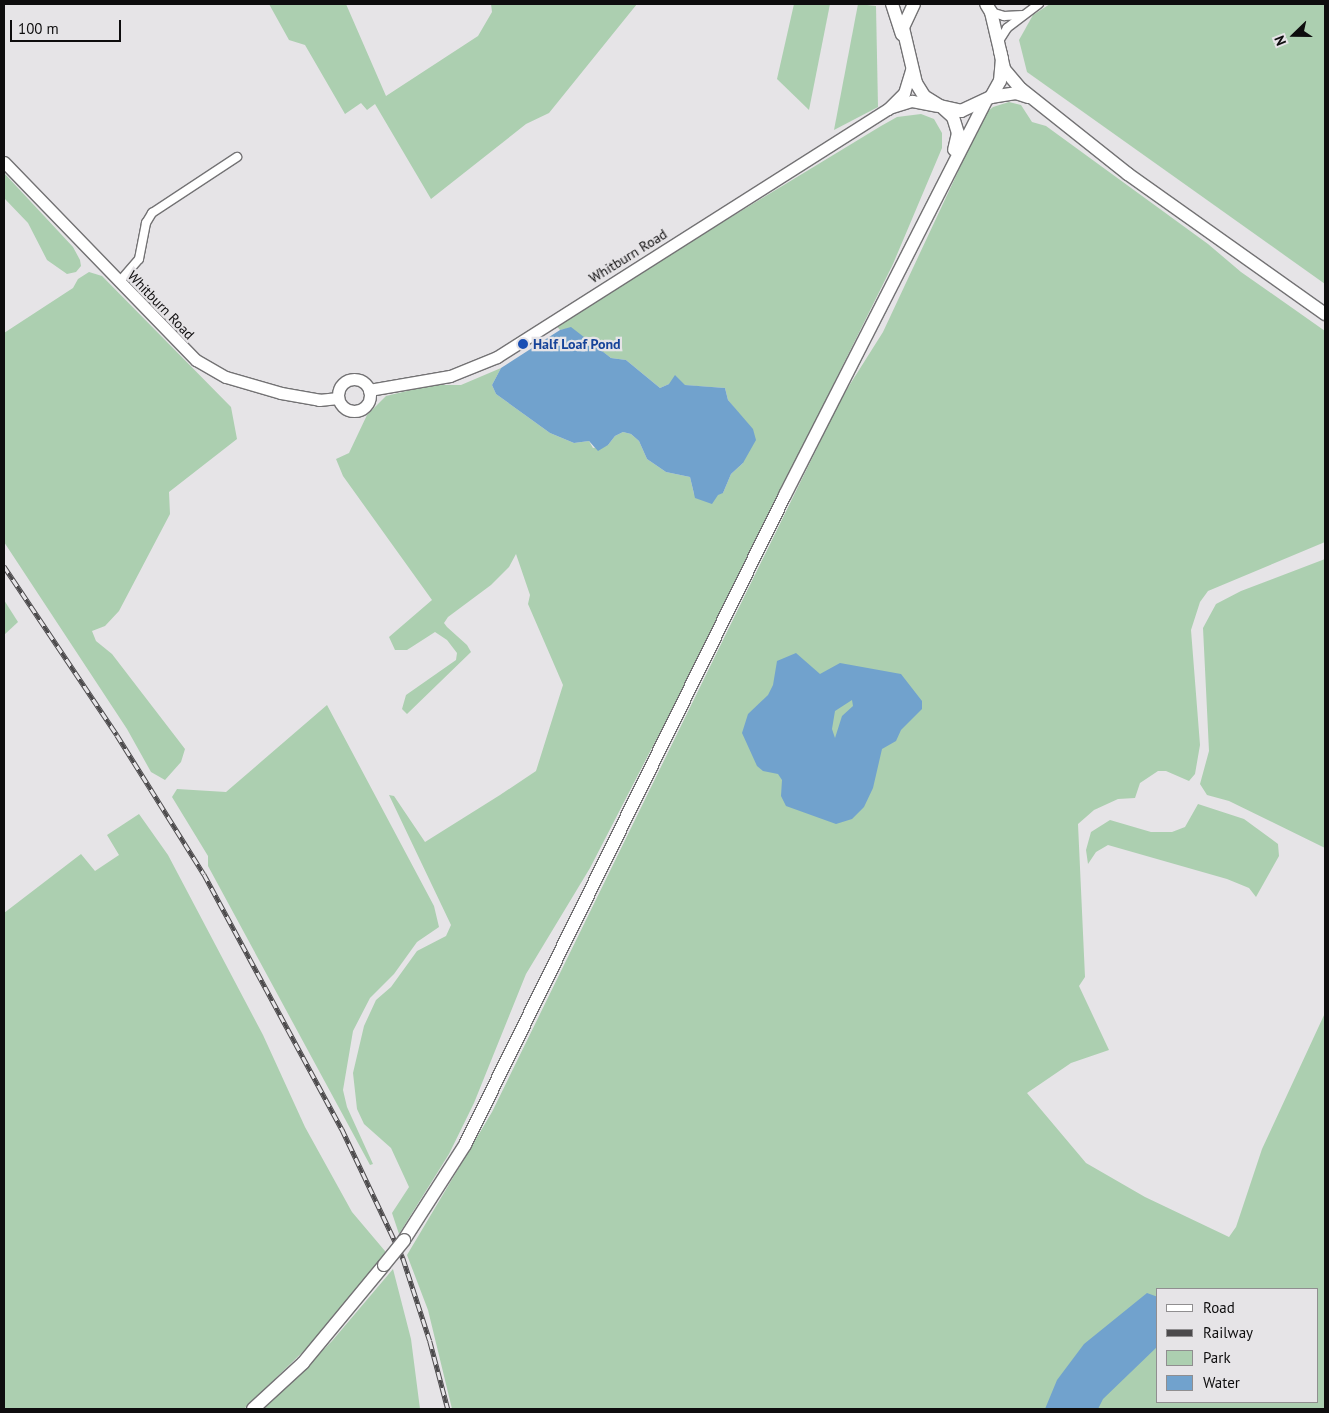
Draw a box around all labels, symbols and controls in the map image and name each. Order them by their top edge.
scale bar [12,10,124,42]
north arrow [1269,10,1319,60]
text: 100 m [18,19,59,38]
text: N [1270,33,1290,48]
street label: Whitburn Road [586,225,670,287]
street label: Whitburn Road [124,267,198,343]
place label: Half Loaf Pond [533,336,621,352]
marker: Half Loaf Pond [517,338,529,350]
legend [1156,1288,1319,1403]
text: Road [1203,1298,1235,1317]
text: Railway [1203,1323,1253,1342]
text: Park [1203,1348,1231,1367]
text: Water [1203,1373,1240,1392]

